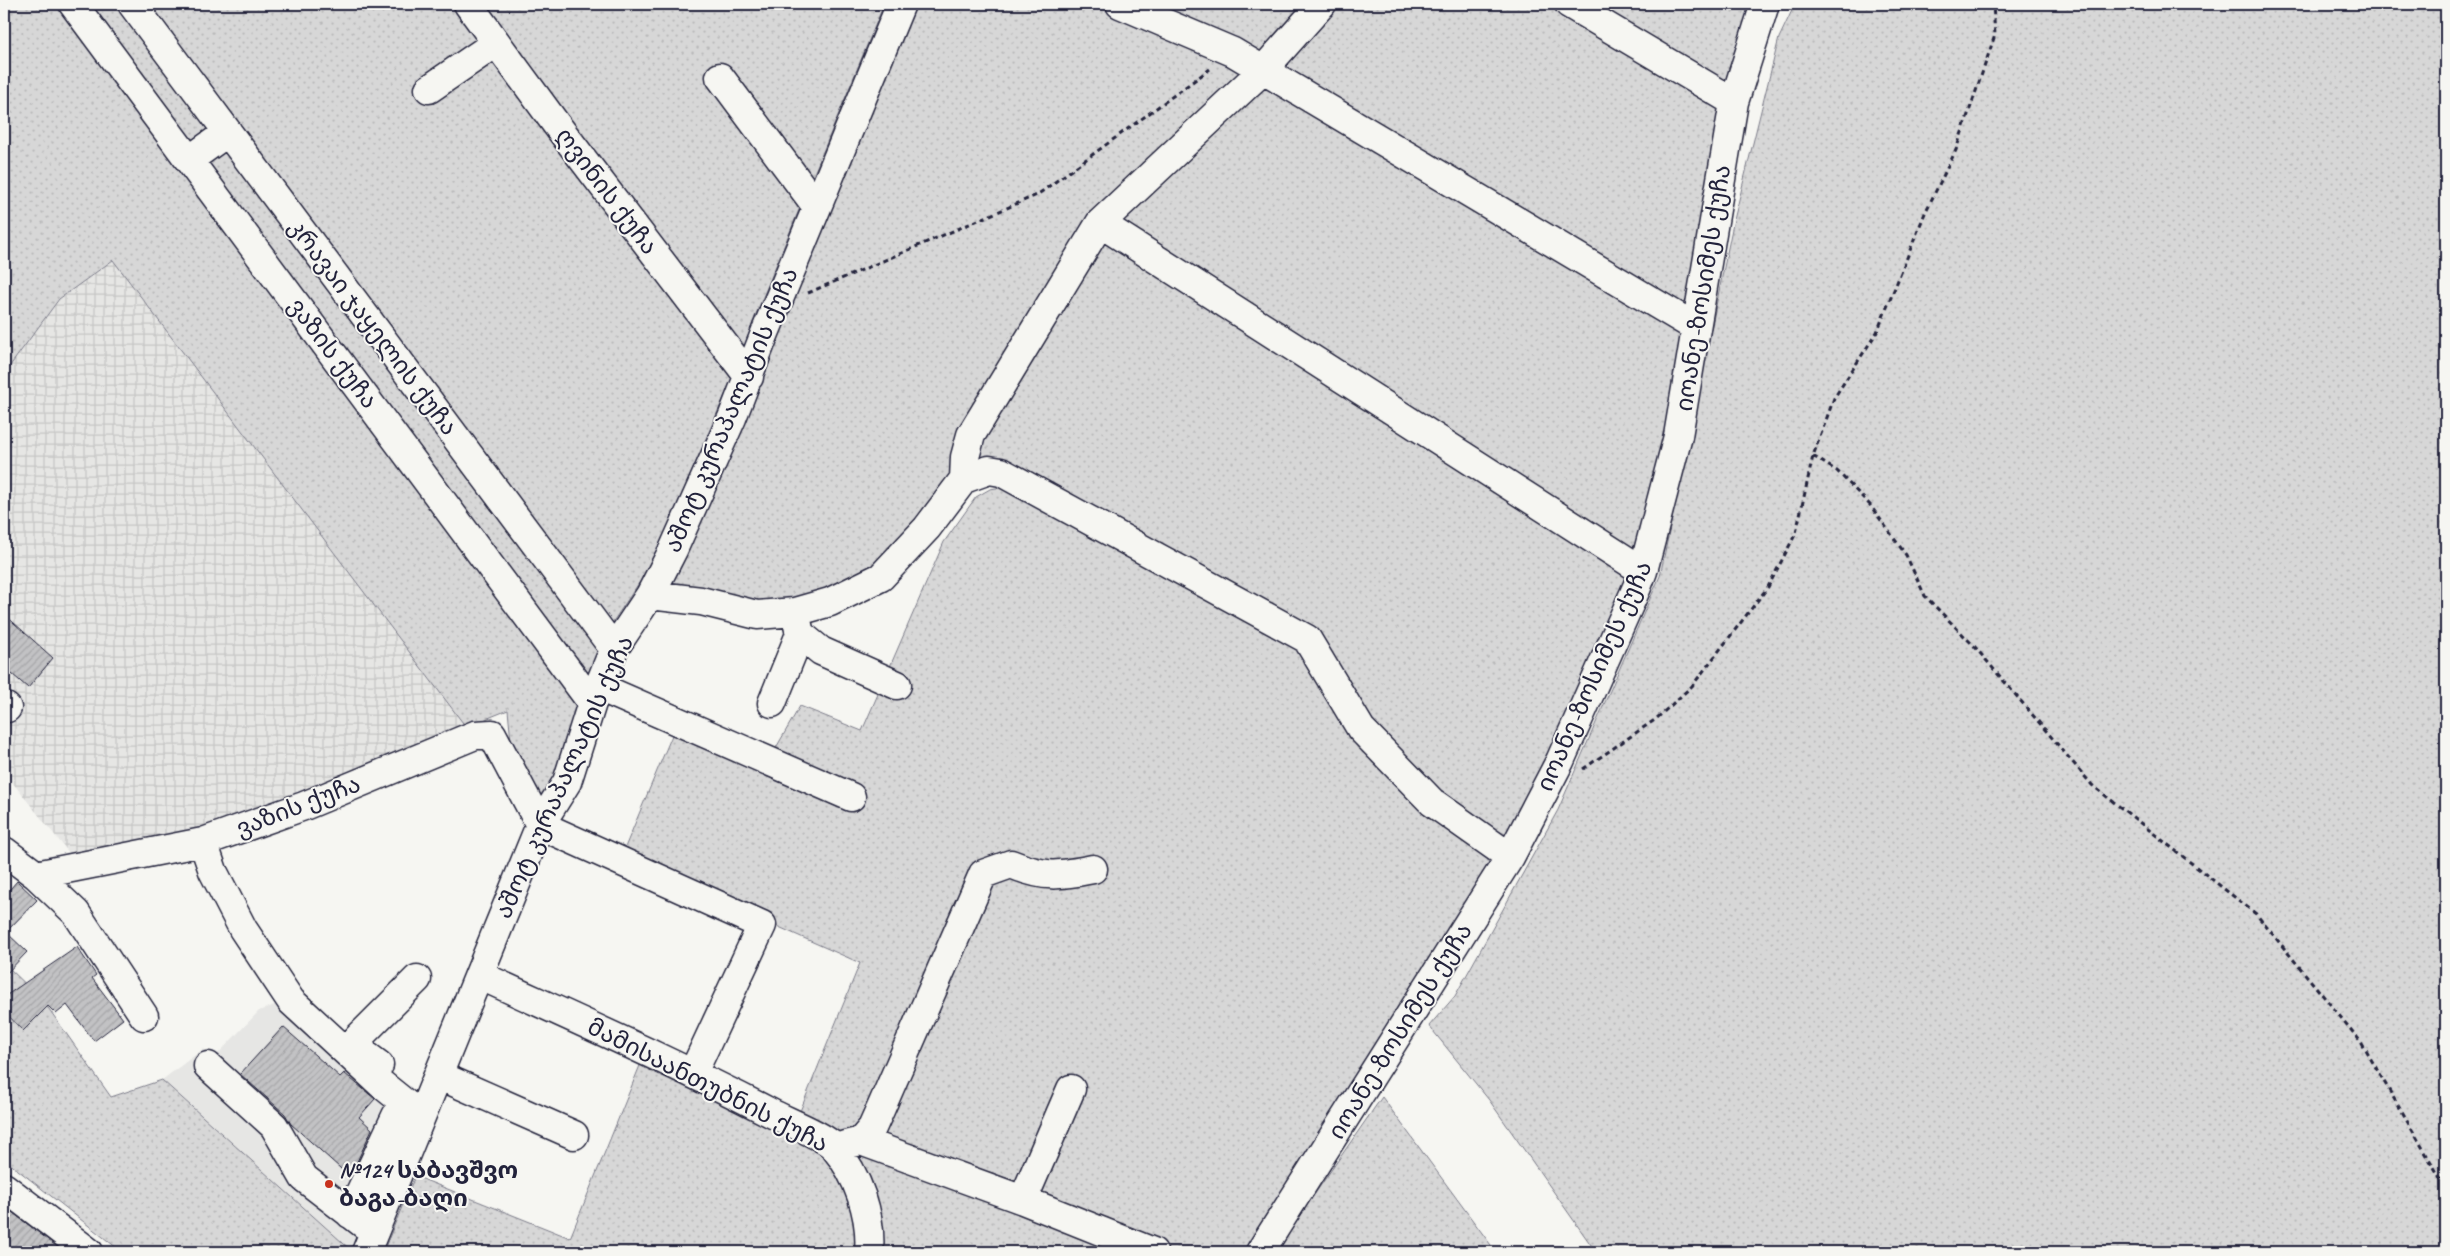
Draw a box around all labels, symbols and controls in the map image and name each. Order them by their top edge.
street label: ღვინის ქუჩა [550,122,664,260]
street label: იოანე-ზოსიმეს ქუჩა [1669,163,1737,413]
street label: კრავაი ჯაყელის ქუჩა [282,213,464,441]
street label: აშოტ კურაპალატის ქუჩა [657,263,805,557]
street label: ვაზის ქუჩა [282,292,384,414]
street label: იოანე-ზოსიმეს ქუჩა [1530,556,1658,796]
street label: აშოტ კურაპალატის ქუჩა [488,631,640,923]
street label: ვაზის ქუჩა [231,768,365,844]
street label: იოანე-ზოსიმეს ქუჩა [1321,917,1479,1145]
street label: მამისაანთუბნის ქუჩა [583,1011,833,1159]
place label: №124 საბავშვო ბაგა-ბაღი [339,1155,518,1213]
marker: №124 საბავშვო ბაგა-ბაღი [323,1178,335,1190]

